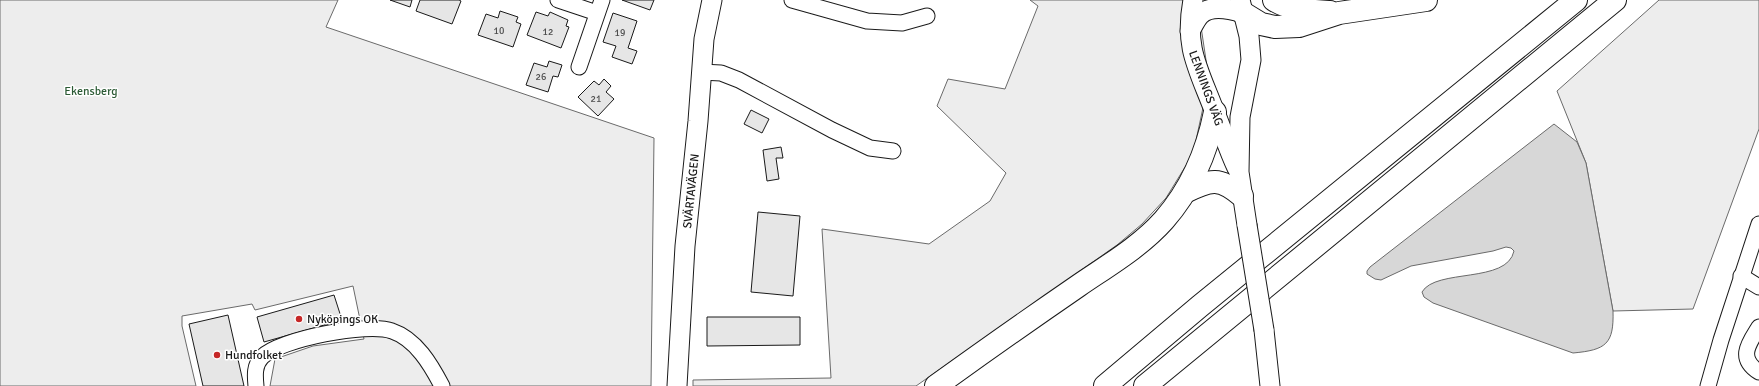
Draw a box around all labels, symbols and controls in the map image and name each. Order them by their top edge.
house number: 10 [494,25,504,37]
house number: 12 [543,26,553,38]
house number: 19 [615,27,625,39]
street label: LENNINGS VÄG [1185,48,1226,128]
house number: 26 [536,71,546,83]
park label: Ekensberg [64,84,118,99]
house number: 21 [591,93,601,105]
street label: SVÄRTAVÄGEN [680,153,703,229]
place label: Nyköpings OK [307,312,378,327]
marker: Nyköpings OK [294,314,304,324]
place label: Hundfolket [225,348,282,363]
marker: Hundfolket [212,350,222,360]

